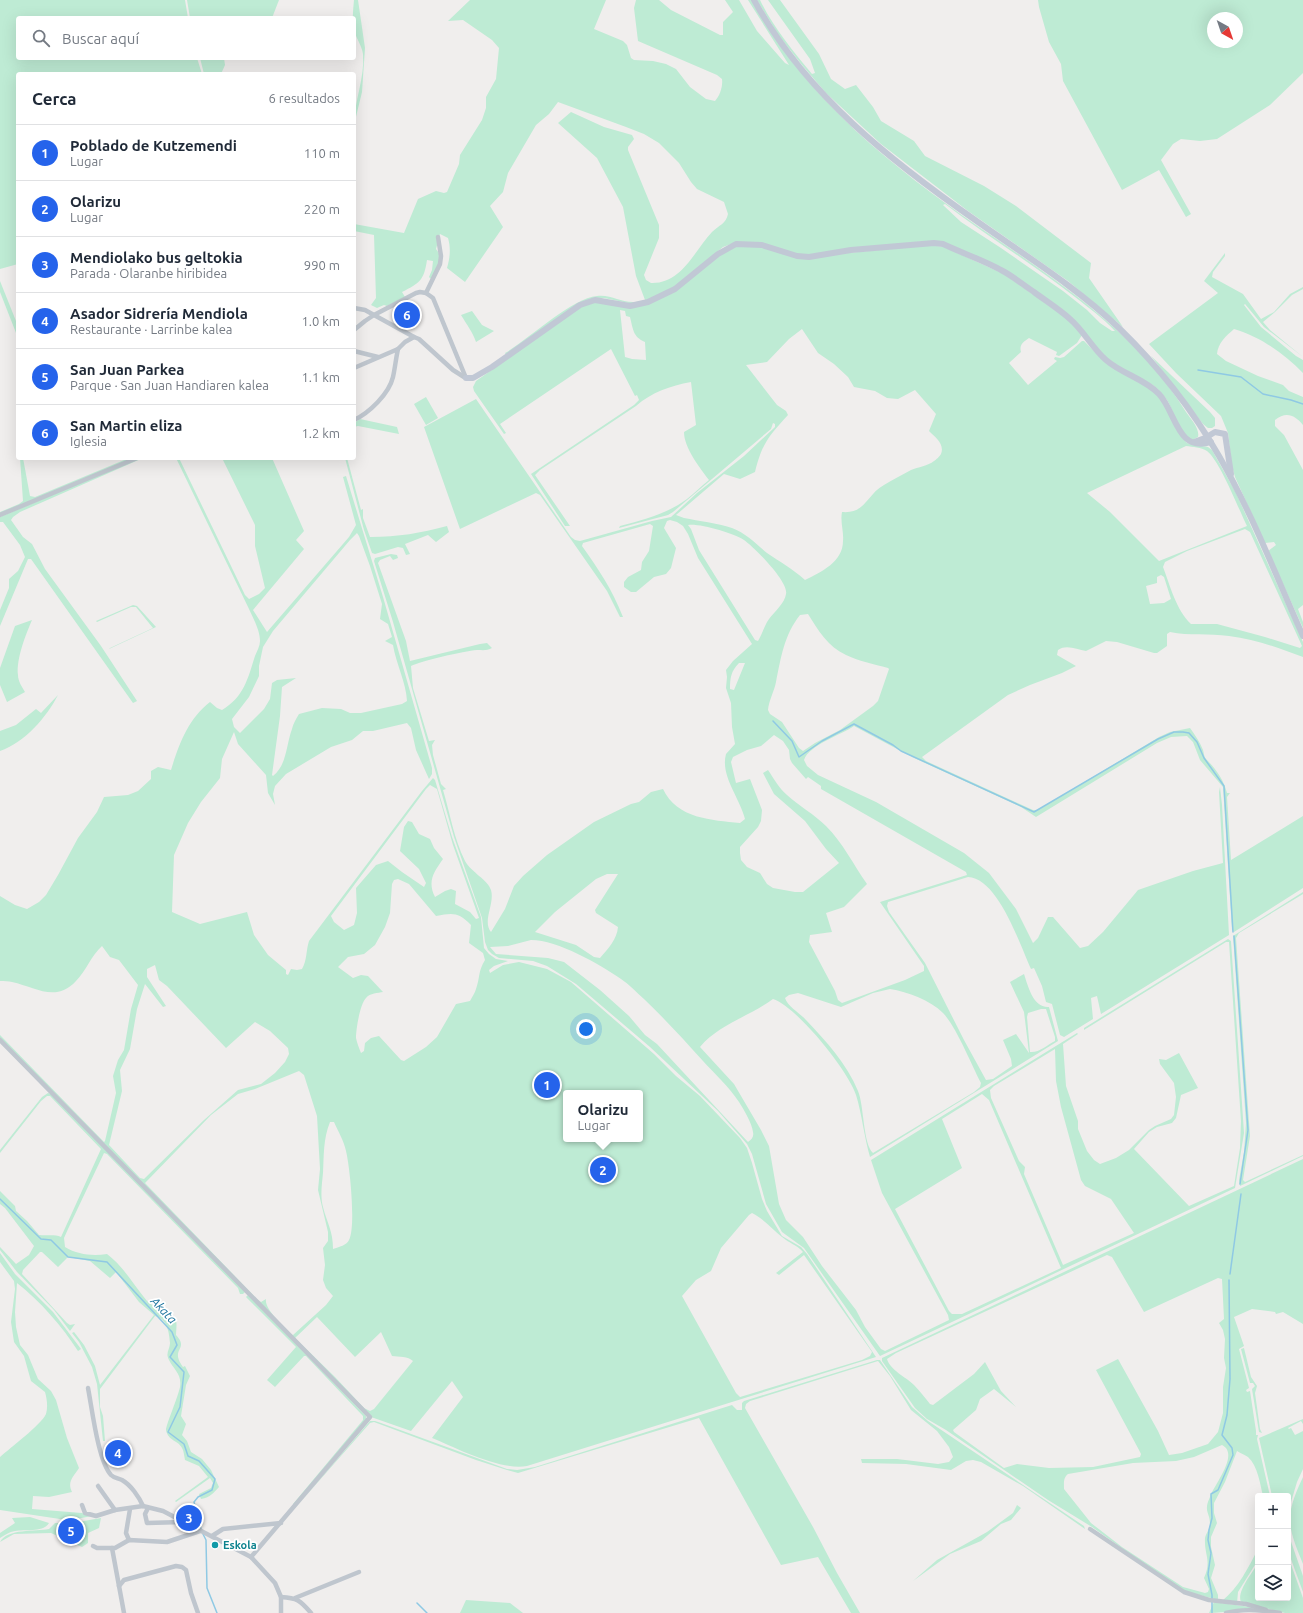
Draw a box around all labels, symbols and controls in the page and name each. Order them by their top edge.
north arrow [1207,12,1243,48]
search box [16,16,356,60]
icon: search [30,27,52,49]
text: Buscar aquí [62,30,139,47]
text: Cerca [32,89,77,108]
text: 6 resultados [269,91,340,105]
text: Poblado de Kutzemendi [70,137,237,154]
text: 1 [41,146,49,160]
text: 110 m [304,146,340,160]
text: Lugar [70,154,103,168]
text: Olarizu [70,193,121,210]
text: 2 [41,202,49,216]
text: 220 m [304,202,340,216]
text: Lugar [70,210,103,224]
text: Mendiolako bus geltokia [70,249,243,266]
text: 3 [41,258,49,272]
text: 990 m [304,258,340,272]
text: Parada · Olaranbe hiribidea [70,266,227,280]
pin: 6 [394,300,420,330]
text: Asador Sidrería Mendiola [70,305,248,322]
text: 4 [41,314,49,328]
text: 1.0 km [301,314,340,328]
text: Restaurante · Larrinbe kalea [70,322,233,336]
text: San Juan Parkea [70,361,184,378]
text: 5 [41,370,49,384]
text: 1.1 km [301,370,340,384]
text: Parque · San Juan Handiaren kalea [70,378,269,392]
text: San Martin eliza [70,417,182,434]
text: 6 [41,426,49,440]
text: 1.2 km [301,426,340,440]
text: Iglesia [70,434,107,448]
your location [576,1019,596,1039]
pin: 1 [534,1070,560,1100]
popup [563,1090,643,1142]
text: Olarizu [577,1101,629,1118]
text: Lugar [577,1118,611,1132]
pin: 2 [590,1155,616,1185]
water label: Akata [148,1293,180,1326]
pin: 4 [105,1438,131,1468]
map controls [1255,1493,1291,1601]
button: + [1255,1493,1291,1529]
pin: 3 [176,1503,202,1533]
pin: 5 [58,1516,84,1546]
button: − [1255,1529,1291,1565]
place label: Eskola [223,1539,257,1551]
marker: Eskola [210,1540,220,1550]
button: layers [1255,1565,1291,1601]

